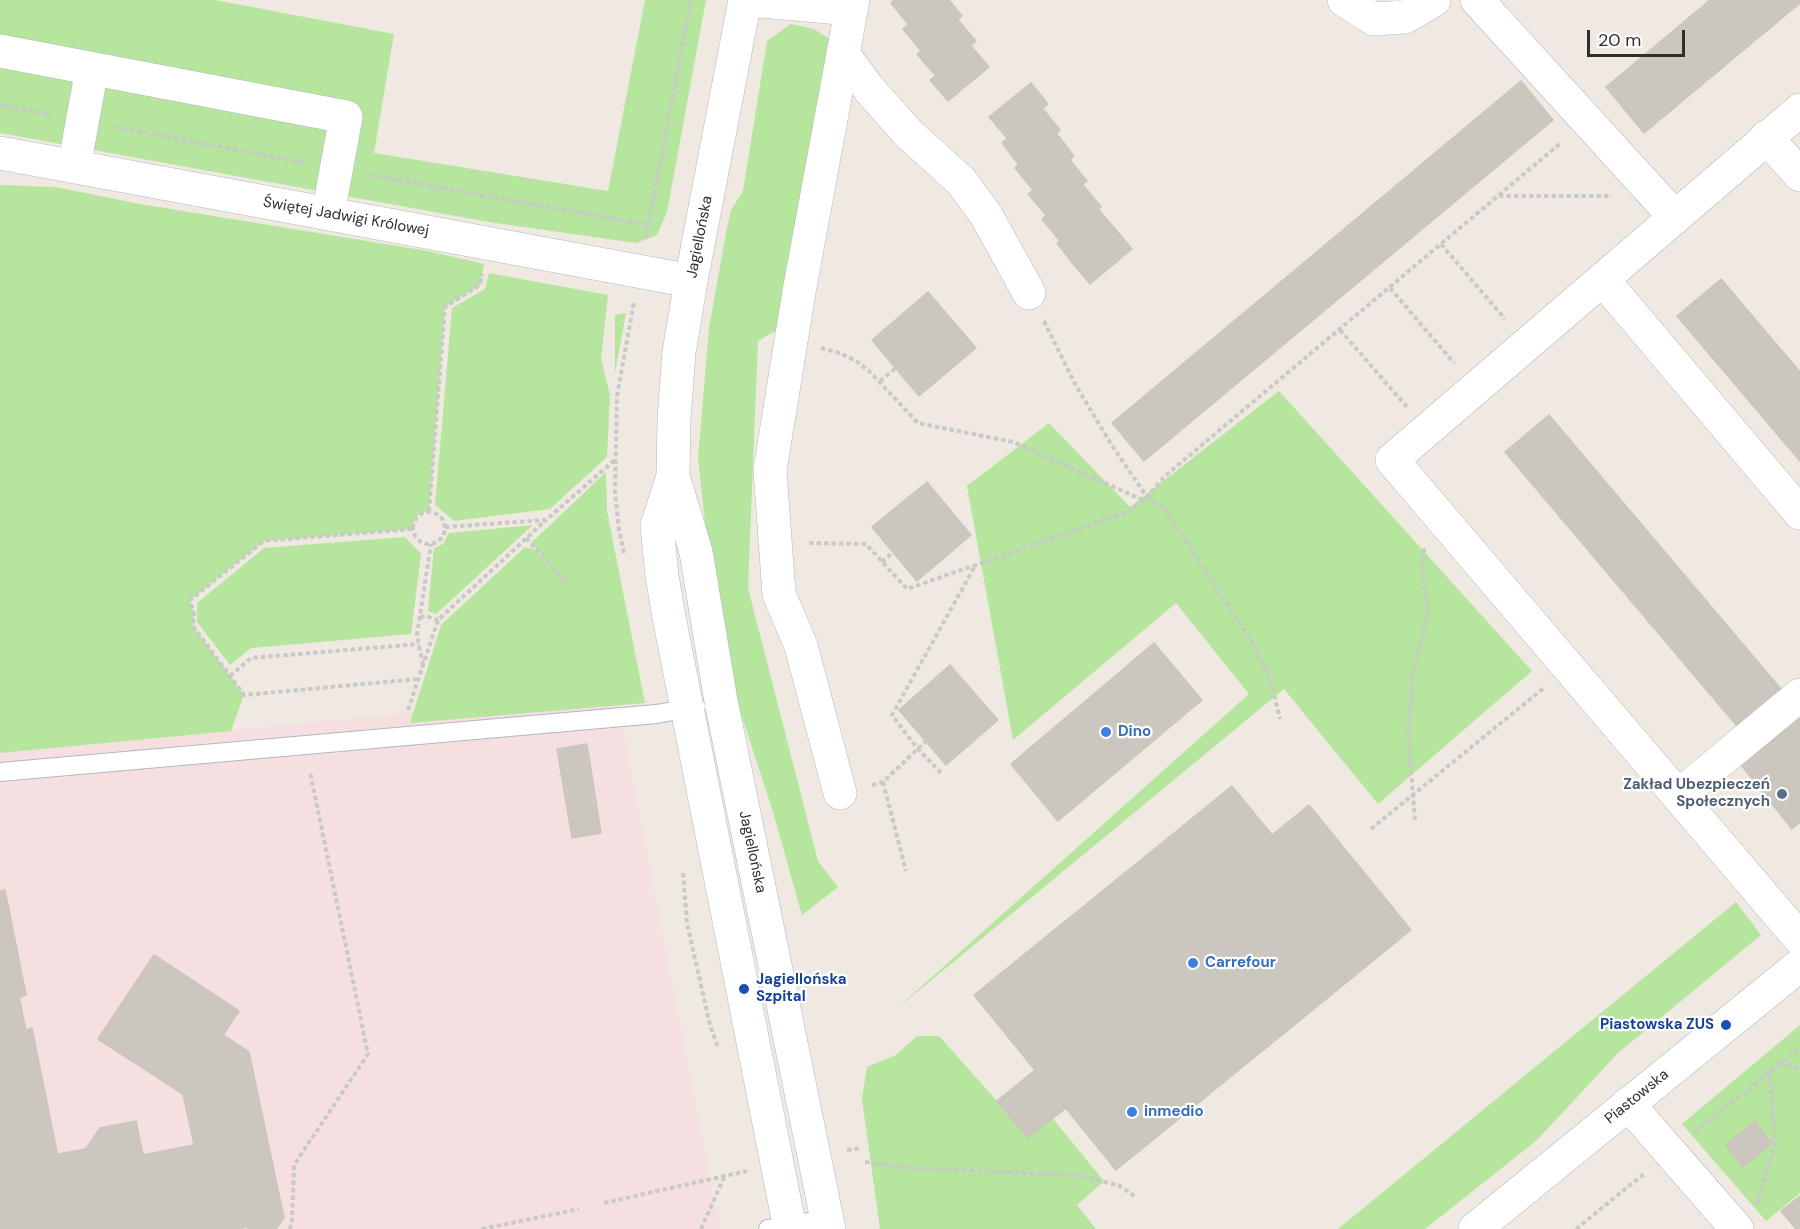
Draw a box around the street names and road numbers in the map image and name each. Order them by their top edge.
street label: Świętej Jadwigi Królowej [262,194,430,240]
street label: Jagiellońska [683,194,717,280]
street label: Jagiellońska [735,809,769,895]
street label: Piastowska [1602,1066,1672,1128]

